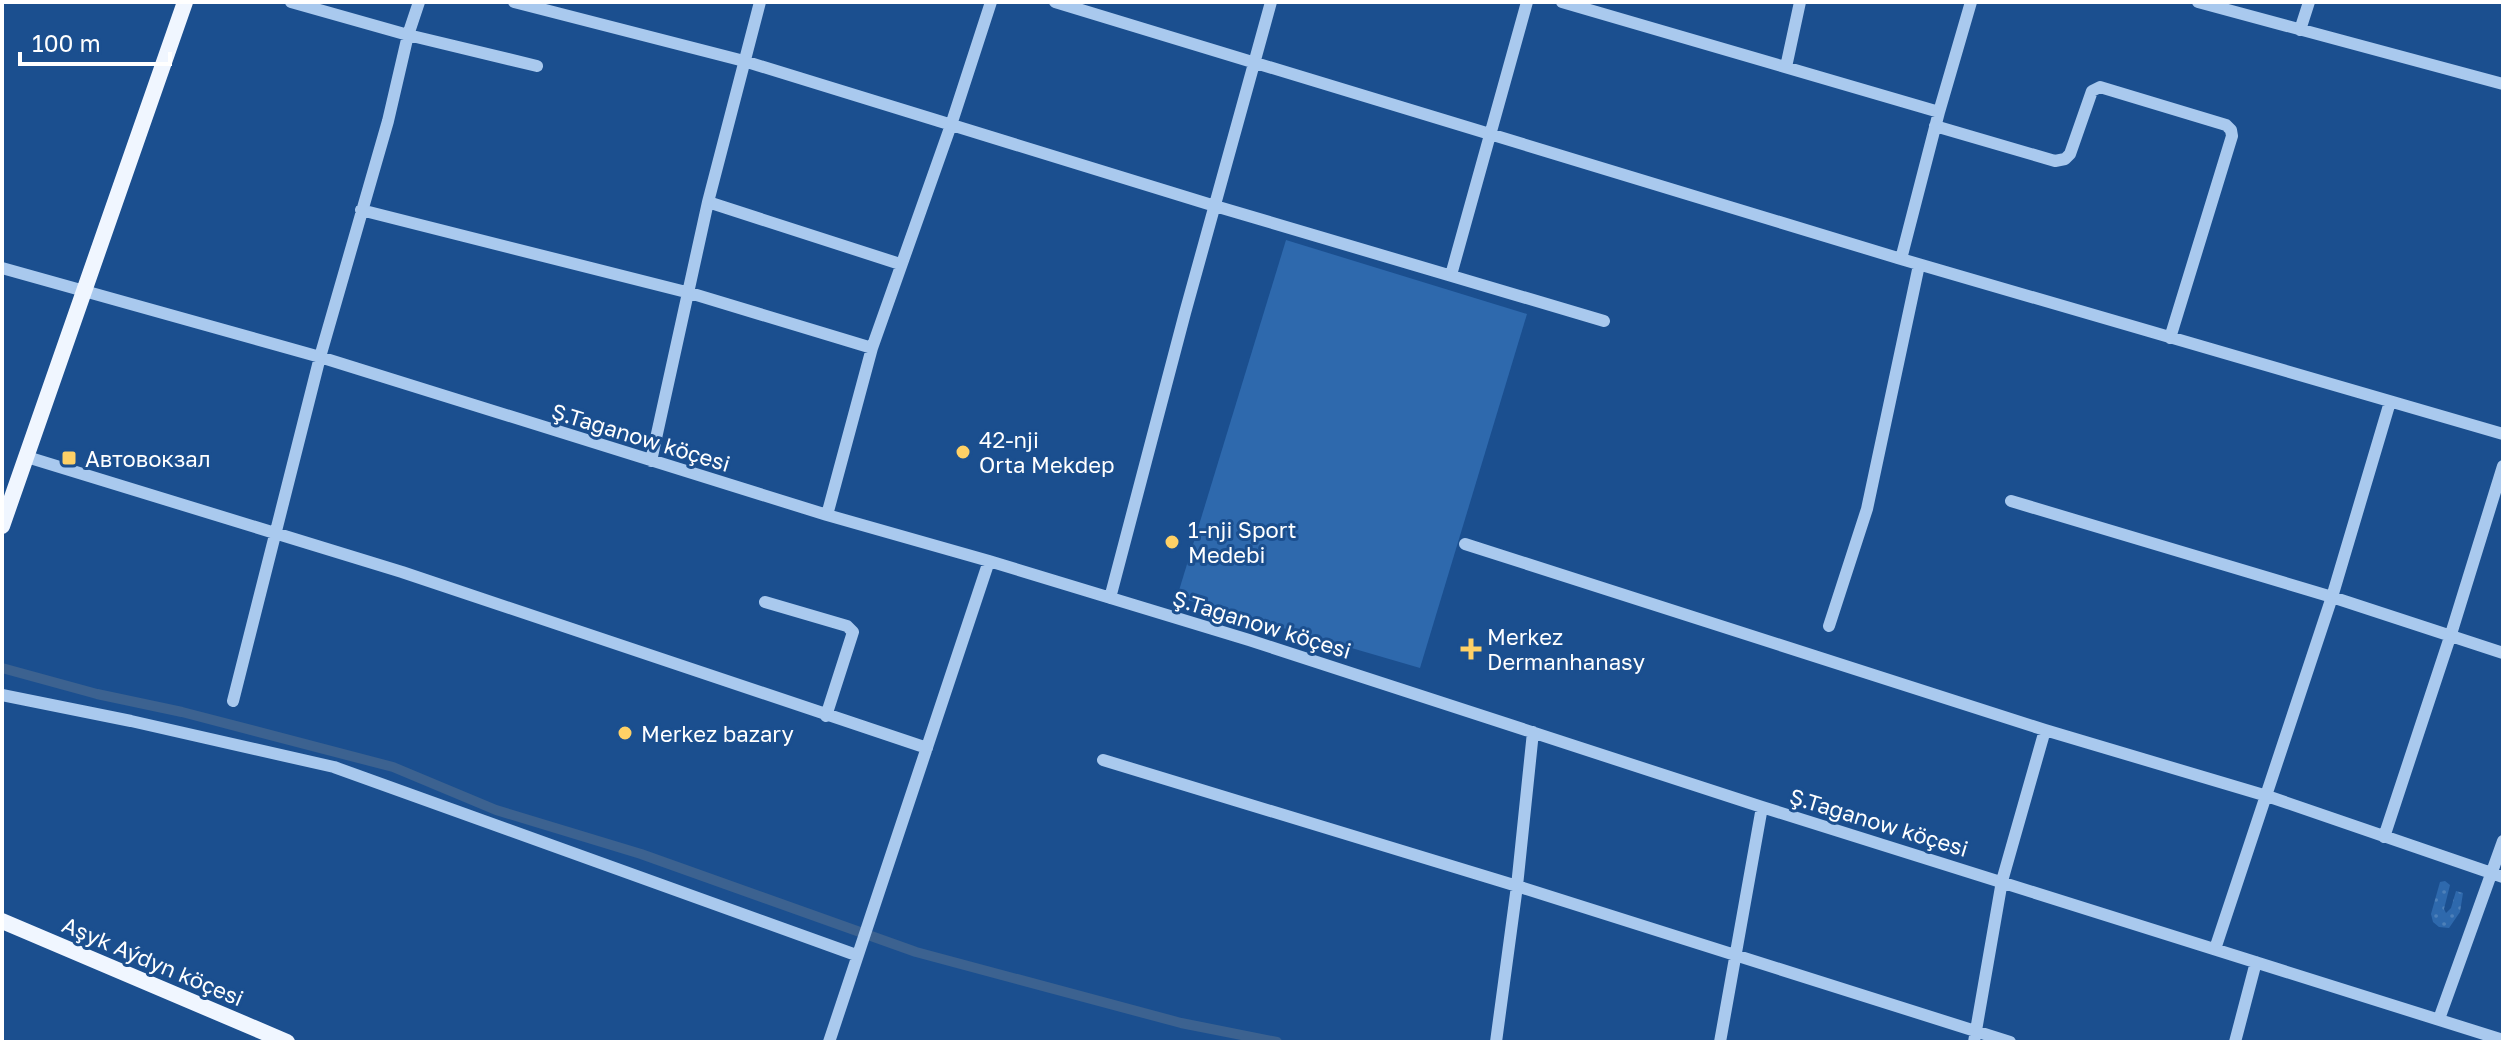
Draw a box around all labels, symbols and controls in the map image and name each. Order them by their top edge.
scale bar [20,16,170,66]
text: 100 m [32,28,101,57]
street label: Ş.Taganow köçesi [548,397,734,477]
place label: 42-nji Orta Mekdep [979,426,1115,478]
marker: 42-nji Orta Mekdep [954,443,972,461]
place label: Автовокзал [85,445,211,472]
marker: Автовокзал [60,449,78,467]
place label: 1-nji Sport Medebi [1188,516,1296,568]
marker: 1-nji Sport Medebi [1163,533,1181,551]
street label: Ş.Taganow köçesi [1169,584,1355,664]
place label: Merkez Dermanhanasy [1487,623,1645,675]
marker: Merkez Dermanhanasy [1462,640,1480,658]
place label: Merkez bazary [641,720,794,747]
marker: Merkez bazary [616,724,634,742]
street label: Ş.Taganow köçesi [1786,782,1972,862]
street label: Aşyk Aýdyn köçesi [58,911,248,1011]

